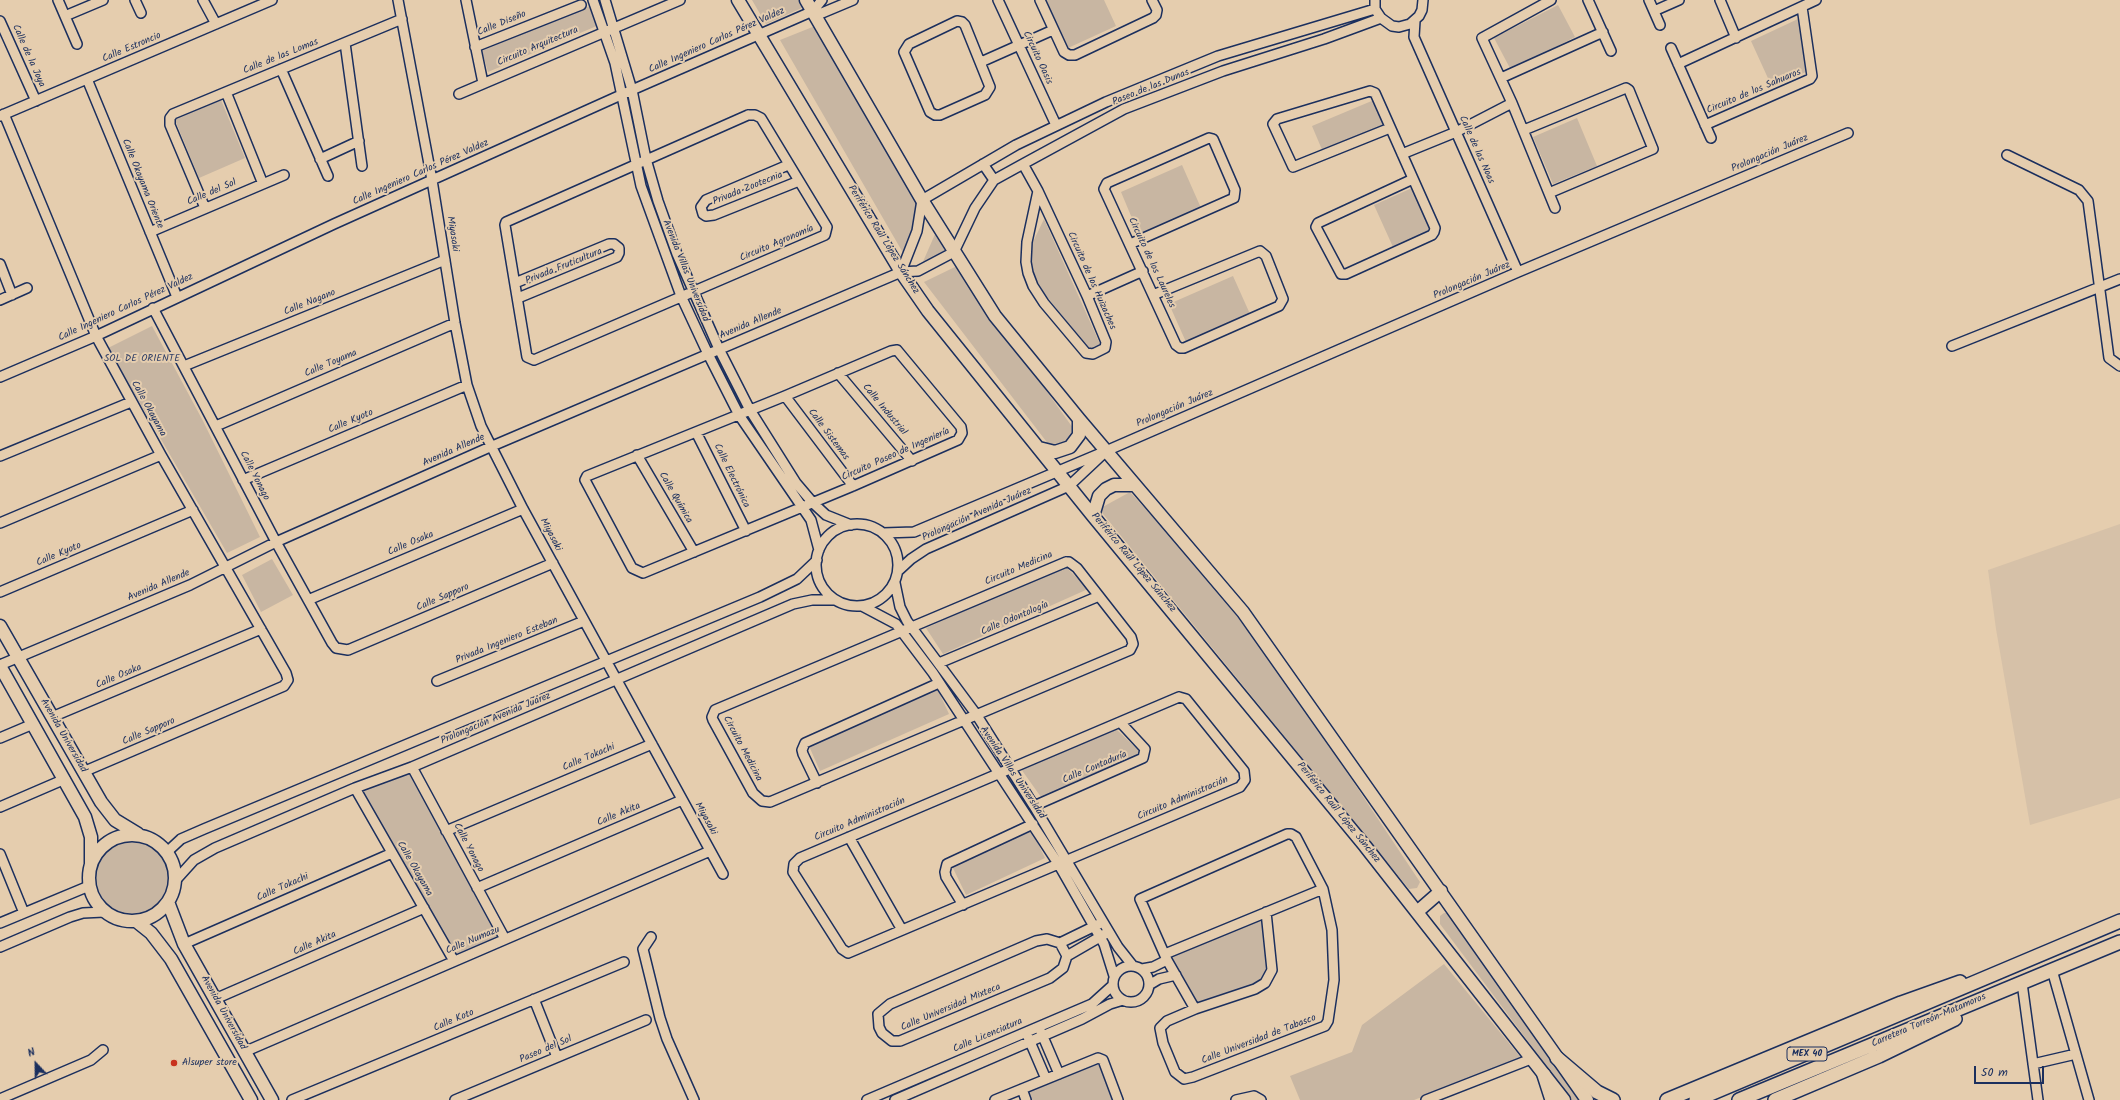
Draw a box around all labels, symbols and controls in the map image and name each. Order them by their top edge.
street label: Calle Ingeniero Carlos Pérez Valdez [647,6,787,76]
street label: Calle Diseño [476,9,528,39]
street label: Calle de la Joya [9,23,47,89]
street label: Circuito Arquitectura [496,25,580,69]
street label: Circuito Oasis [1019,29,1055,87]
street label: Calle Estroncio [101,30,163,66]
street label: Calle de las Lomas [242,36,320,78]
street label: Paseo de las Dunas [1111,67,1191,109]
street label: Circuito de los Sahuaros [1705,67,1803,117]
street label: Calle de las Noas [1456,114,1496,186]
street label: Prolongación Juárez [1730,132,1810,176]
street label: Calle Okayama Oriente [119,137,165,231]
street label: Calle Ingeniero Carlos Pérez Valdez [351,138,491,208]
street label: Privada Zootecnia [711,170,785,208]
street label: Calle del Sol [186,177,238,209]
street label: Periférico Raúl López Sánchez [845,183,921,297]
street label: Miyasaki [443,215,461,253]
street label: Circuito de los Laureles [1125,216,1177,310]
street label: Avenida Villas Universidad [659,218,711,324]
street label: Circuito Agronomía [738,223,816,265]
street label: Circuito de los Huizaches [1064,230,1118,332]
street label: Privada Fruticultura [524,246,604,288]
street label: Prolongación Juárez [1432,259,1512,303]
street label: Calle Ingeniero Carlos Pérez Valdez [57,271,195,345]
street label: Calle Nagano [282,287,338,319]
street label: Avenida Allende [718,305,784,343]
street label: Calle Toyama [303,348,359,380]
park label: SOL DE ORIENTE [104,353,180,365]
street label: Calle Okayama [128,379,168,439]
street label: Calle Industrial [859,382,909,438]
street label: Prolongación Juárez [1135,387,1215,431]
street label: Calle Kyoto [327,407,375,437]
street label: Calle Sistemas [805,407,851,463]
street label: Circuito Paseo de Ingeniería [840,426,952,484]
street label: Avenida Allende [421,432,487,470]
street label: Calle Electrónica [710,442,752,510]
street label: Calle Yonago [236,449,272,503]
street label: Calle Química [656,470,694,526]
street label: Prolongación Avenida Juárez [921,485,1033,545]
street label: Periférico Raúl López Sánchez [1088,511,1178,615]
street label: Miyasaki [536,516,564,554]
street label: Calle Osaka [386,529,436,559]
street label: Calle Kyoto [35,540,83,570]
street label: Circuito Medicina [983,549,1055,589]
street label: Avenida Allende [126,567,192,605]
street label: Calle Sapporo [415,582,471,614]
street label: Calle Odontología [979,599,1051,639]
street label: Privada Ingeniero Esteban [454,615,560,667]
street label: Calle Osaka [94,662,144,692]
street label: Prolongación Avenida Juárez [439,690,553,748]
street label: Avenida Universidad [37,697,89,775]
street label: Circuito Medicina [720,714,764,784]
street label: Calle Sapporo [121,716,177,748]
street label: Avenida Villas Universidad [977,725,1047,821]
street label: Calle Tokachi [561,742,617,774]
street label: Calle Contaduría [1061,749,1129,787]
street label: Periférico Raúl López Sánchez [1294,760,1382,866]
street label: Circuito Administración [1136,774,1230,824]
street label: Circuito Administración [813,795,907,845]
street label: Miyasaki [691,800,719,838]
street label: Calle Akita [596,801,642,829]
street label: Calle Yonago [450,821,486,875]
street label: Calle Okayama [393,839,435,899]
street label: Calle Tokachi [255,871,311,905]
street label: Calle Numazu [444,924,502,958]
street label: Calle Akita [292,929,338,959]
street label: Avenida Universidad [198,974,248,1052]
street label: Calle Universidad Mixteca [899,982,1003,1034]
street label: Carretera Torreón-Matamoros [1870,991,1988,1051]
street label: Calle Koto [432,1007,476,1035]
street label: Calle Universidad de Tabasco [1200,1013,1318,1067]
street label: Calle Licenciatura [951,1016,1025,1056]
street label: Paseo del Sol [518,1034,574,1066]
text: N [25,1043,38,1063]
north arrow [16,1044,56,1084]
road number: MEX 40 [1787,1047,1827,1061]
place label: Alsuper store [182,1057,237,1069]
marker: Alsuper store [169,1058,179,1068]
scale bar [1976,1058,2046,1084]
text: 50 m [1981,1063,2008,1082]

